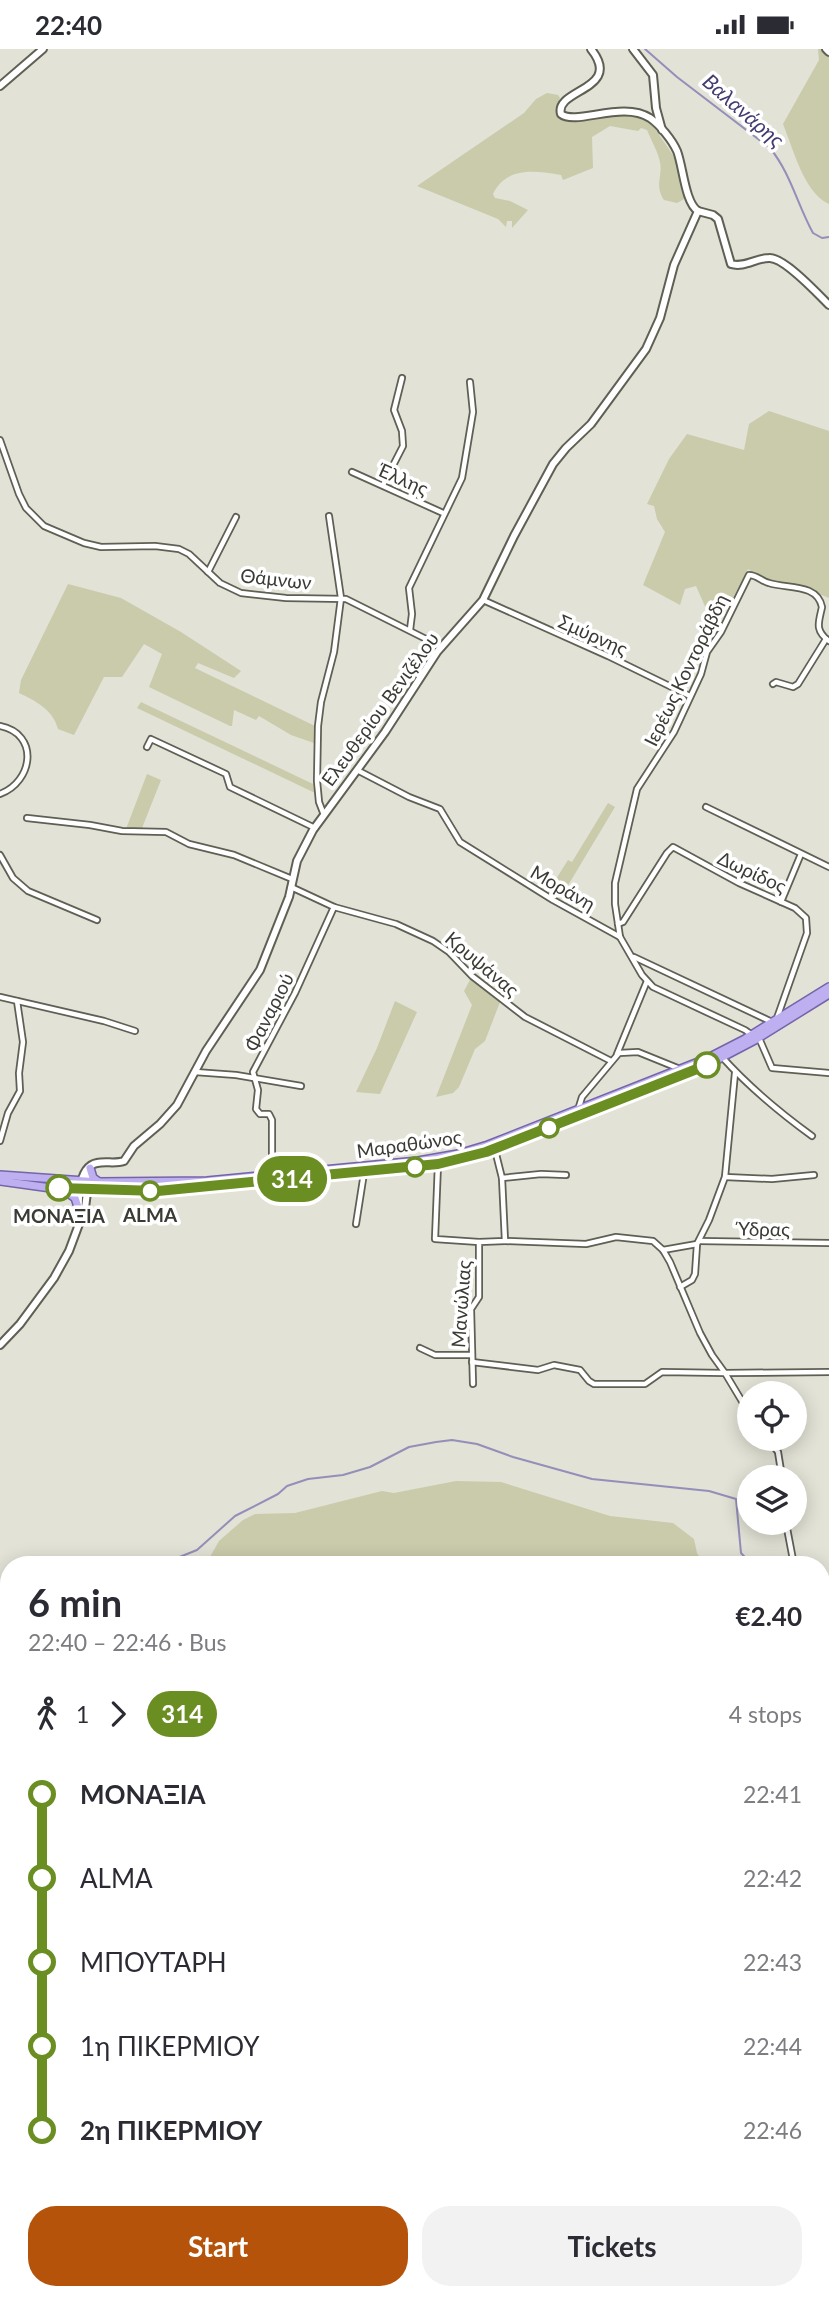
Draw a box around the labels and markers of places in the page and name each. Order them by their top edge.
unlabelled marker [694,1052,720,1078]
unlabelled marker [539,1118,559,1138]
unlabelled marker [405,1157,425,1177]
marker: ΜΟΝΑΞΙΑ [46,1175,72,1201]
marker: ALMA [140,1181,160,1201]
place label: ALMA [122,1203,178,1226]
place label: ΜΟΝΑΞΙΑ [13,1204,106,1227]

